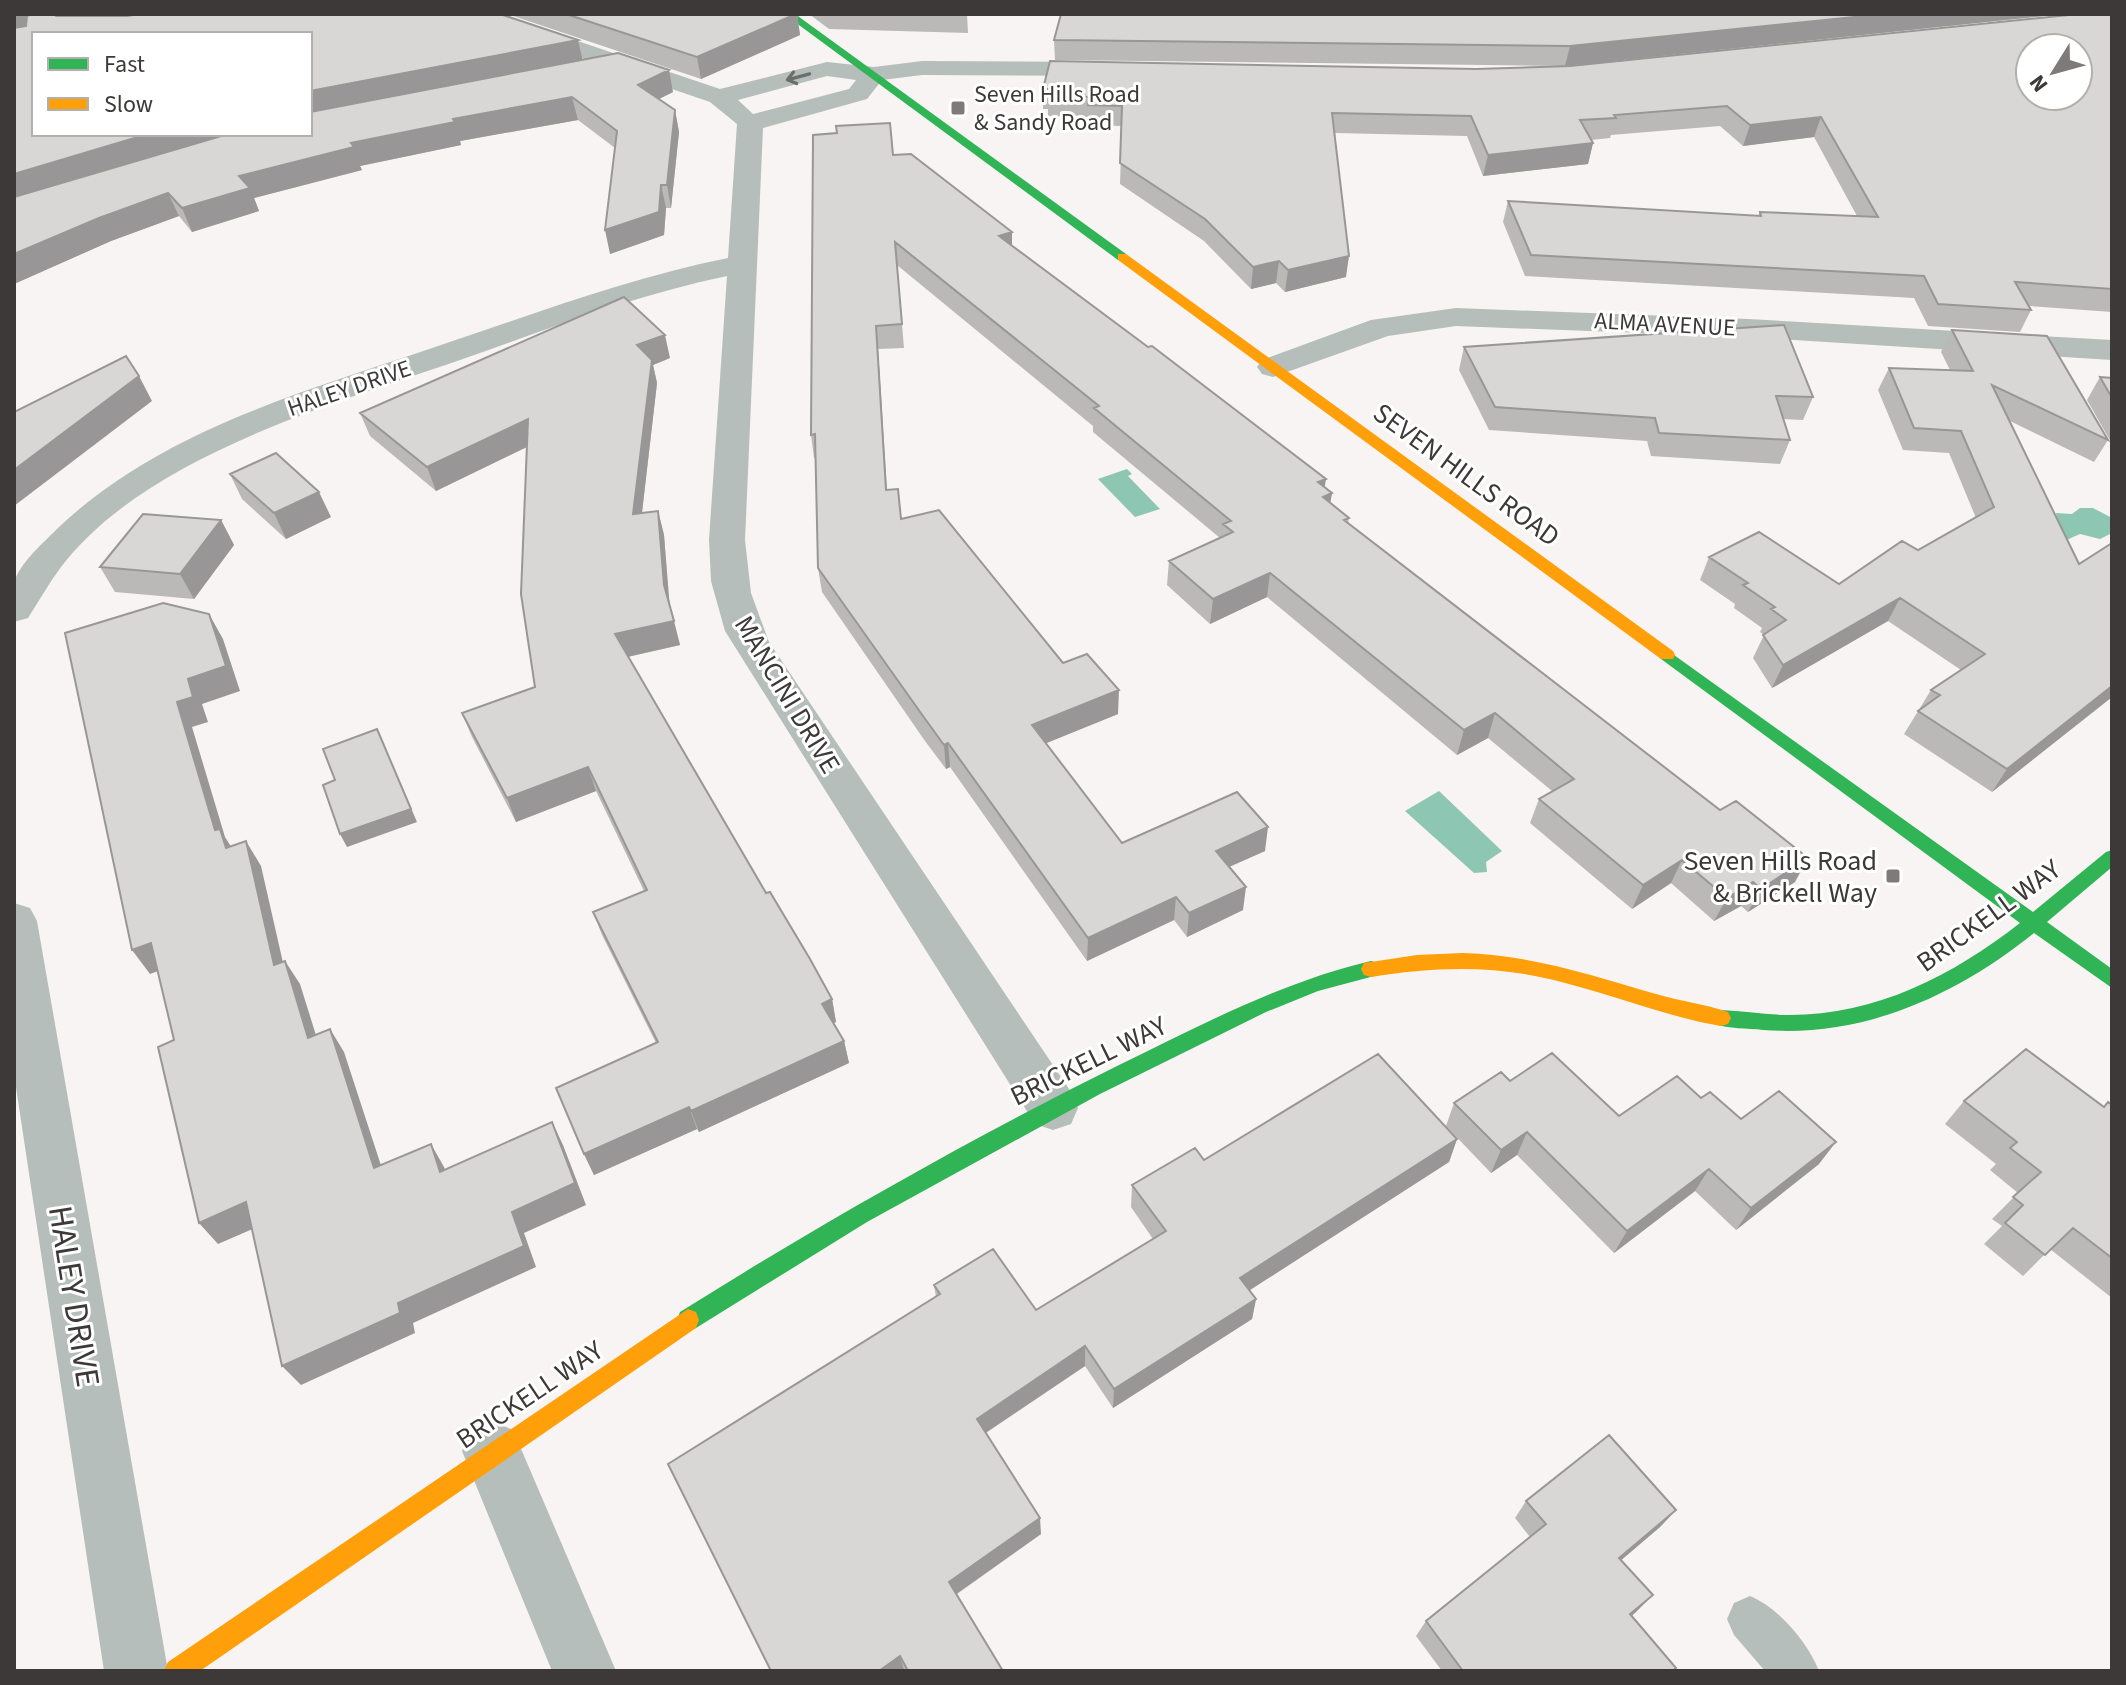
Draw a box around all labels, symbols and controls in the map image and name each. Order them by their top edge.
legend [32,32,312,136]
north arrow [2014,32,2094,112]
text: Fast [104,47,145,82]
text: N [2022,68,2056,99]
one-way arrow [785,70,811,85]
place label: Seven Hills Road & Sandy Road [974,77,1140,140]
text: Slow [104,87,153,122]
marker: Seven Hills Road & Sandy Road [949,99,967,117]
street label: ALMA AVENUE [1593,303,1736,346]
street label: HALEY DRIVE [283,351,416,426]
street label: SEVEN HILLS ROAD [1365,393,1568,556]
street label: MANCINI DRIVE [724,608,850,781]
place label: Seven Hills Road & Brickell Way [1683,841,1877,913]
street label: BRICKELL WAY [1908,849,2070,982]
marker: Seven Hills Road & Brickell Way [1884,867,1902,885]
street label: BRICKELL WAY [1003,1005,1174,1116]
street label: HALEY DRIVE [35,1202,112,1390]
street label: BRICKELL WAY [448,1330,612,1459]

